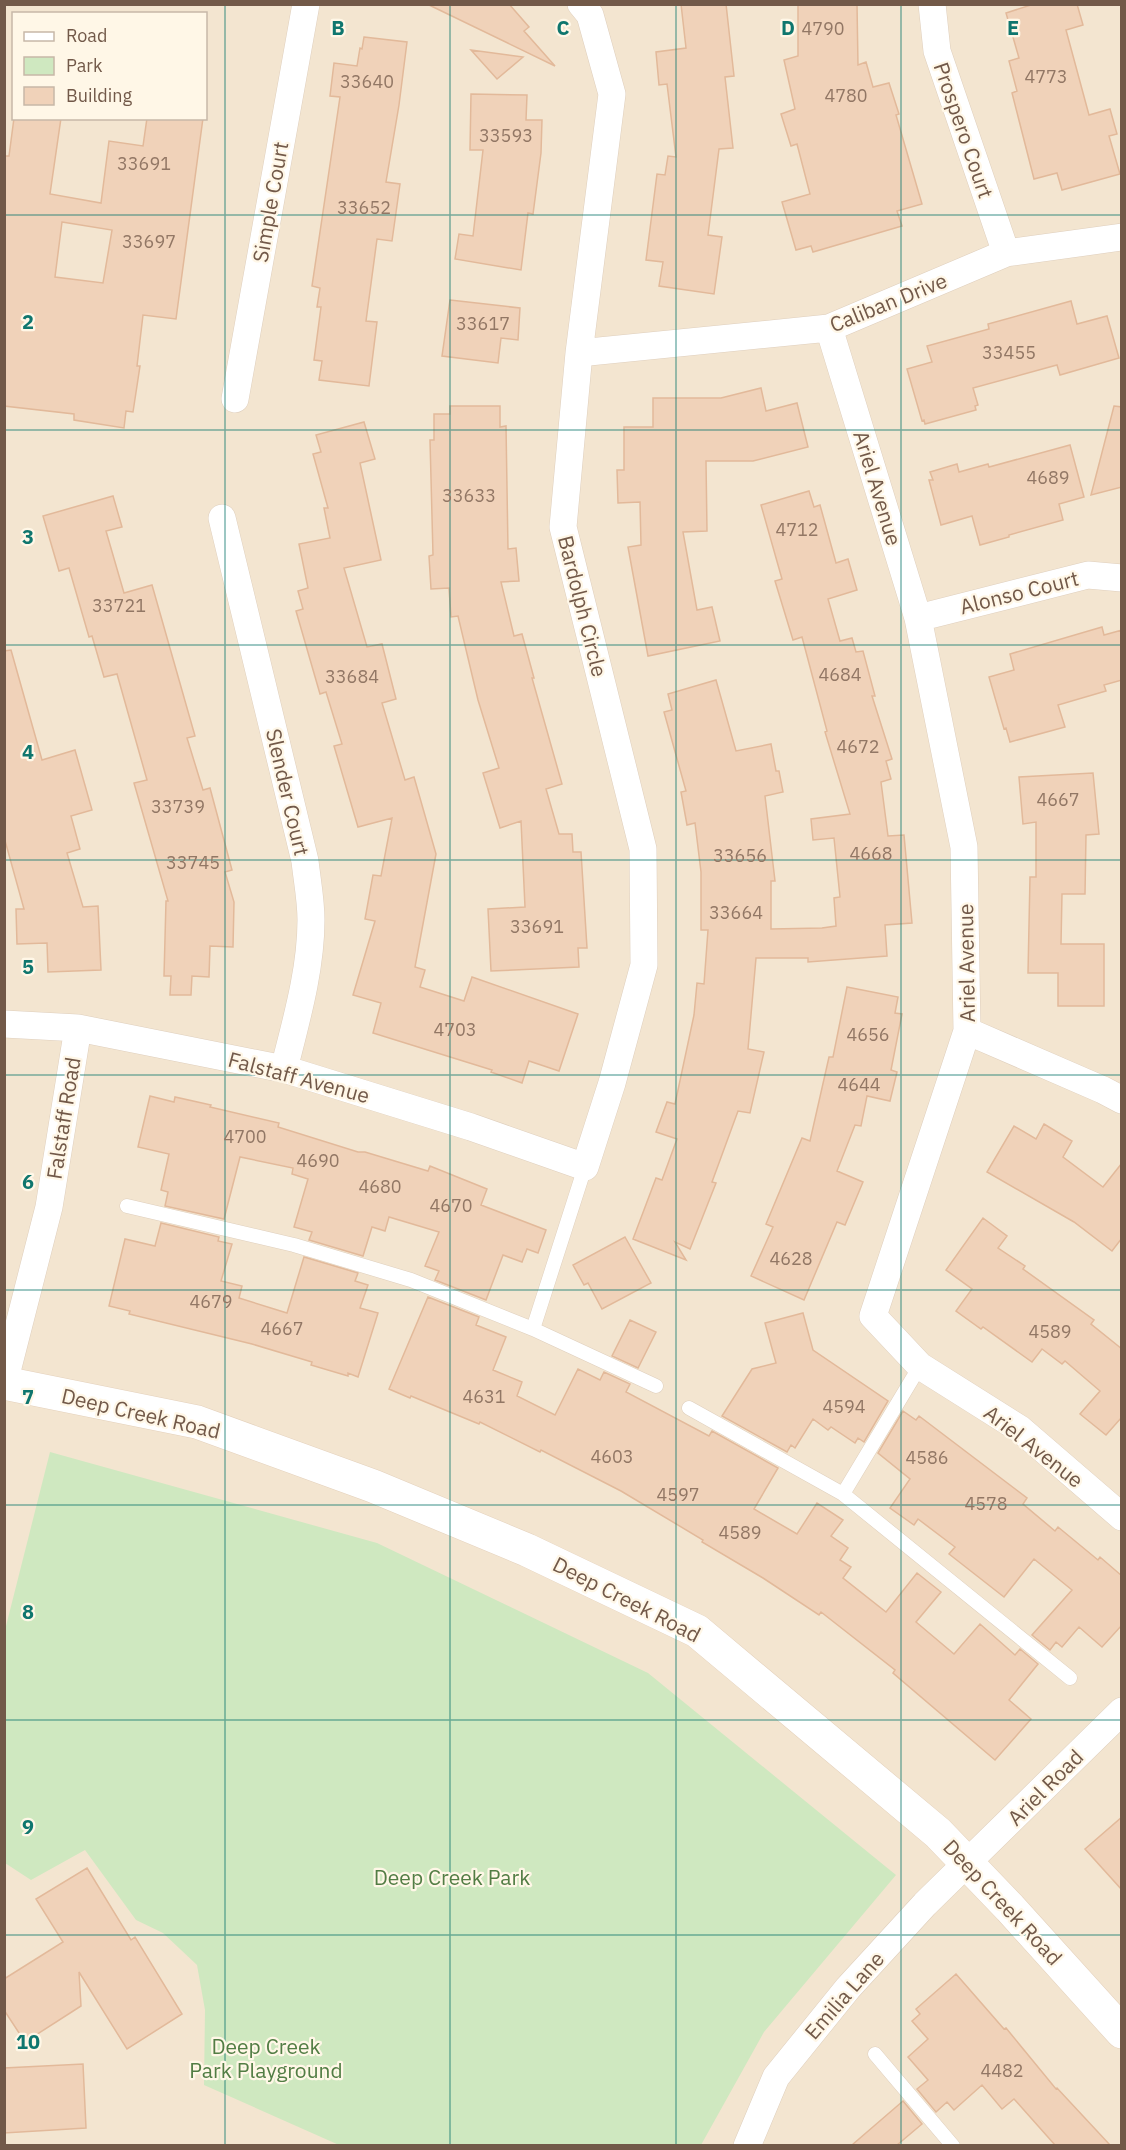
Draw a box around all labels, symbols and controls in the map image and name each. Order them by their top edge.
legend [12,12,207,120]
text: B [331,14,345,41]
text: C [556,14,570,41]
text: D [781,14,795,41]
text: E [1007,14,1019,41]
house number: 4790 [801,17,845,40]
text: Road [66,24,107,47]
text: Park [66,54,103,77]
street label: Prospero Court [928,58,1000,202]
house number: 4773 [1024,65,1068,88]
house number: 33640 [340,70,394,93]
text: Building [66,84,133,107]
house number: 4780 [824,84,868,107]
house number: 33593 [479,124,533,147]
street label: Simple Court [246,139,294,265]
house number: 33691 [117,152,171,175]
house number: 33652 [337,196,391,219]
house number: 33697 [122,230,176,253]
street label: Caliban Drive [825,266,951,338]
text: 2 [22,308,34,335]
house number: 33617 [456,312,510,335]
house number: 33455 [982,341,1036,364]
street label: Ariel Avenue [847,427,909,549]
house number: 4689 [1026,466,1070,489]
house number: 33633 [442,484,496,507]
house number: 4712 [775,518,819,541]
text: 3 [22,523,34,550]
street label: Bardolph Circle [552,532,614,680]
street label: Alonso Court [957,564,1081,620]
house number: 33721 [92,594,146,617]
house number: 4684 [818,663,862,686]
house number: 33684 [325,665,379,688]
street label: Slender Court [260,726,316,858]
house number: 4672 [836,735,880,758]
text: 4 [22,738,34,765]
house number: 4667 [1036,788,1080,811]
house number: 33739 [151,795,205,818]
house number: 4668 [849,842,893,865]
house number: 33656 [713,844,767,867]
house number: 33745 [166,851,220,874]
house number: 33664 [709,901,763,924]
street label: Ariel Avenue [951,903,981,1023]
house number: 33691 [510,915,564,938]
text: 5 [22,953,34,980]
house number: 4703 [433,1018,477,1041]
house number: 4656 [846,1023,890,1046]
street label: Falstaff Avenue [225,1045,373,1109]
street label: Falstaff Road [40,1055,86,1181]
house number: 4644 [837,1073,881,1096]
house number: 4700 [223,1125,267,1148]
house number: 4690 [296,1149,340,1172]
text: 6 [22,1168,34,1195]
house number: 4680 [358,1175,402,1198]
house number: 4670 [429,1194,473,1217]
house number: 4628 [769,1247,813,1270]
house number: 4679 [189,1290,233,1313]
house number: 4667 [260,1317,304,1340]
house number: 4589 [1028,1320,1072,1343]
street label: Deep Creek Road [59,1381,223,1445]
text: 7 [22,1383,34,1410]
house number: 4631 [462,1385,506,1408]
house number: 4594 [822,1395,866,1418]
street label: Ariel Avenue [979,1398,1089,1494]
house number: 4603 [590,1445,634,1468]
house number: 4586 [905,1446,949,1469]
house number: 4597 [656,1483,700,1506]
house number: 4578 [964,1492,1008,1515]
house number: 4589 [718,1521,762,1544]
street label: Deep Creek Road [548,1550,706,1648]
text: 8 [22,1598,34,1625]
street label: Ariel Road [1001,1743,1089,1831]
text: 9 [22,1813,34,1840]
street label: Deep Creek Road [937,1833,1069,1971]
park label: Deep Creek Park [374,1863,530,1891]
street label: Emilia Lane [798,1945,890,2045]
text: 10 [16,2028,40,2055]
park label: Deep Creek Park Playground [189,2032,343,2084]
house number: 4482 [980,2059,1024,2082]

